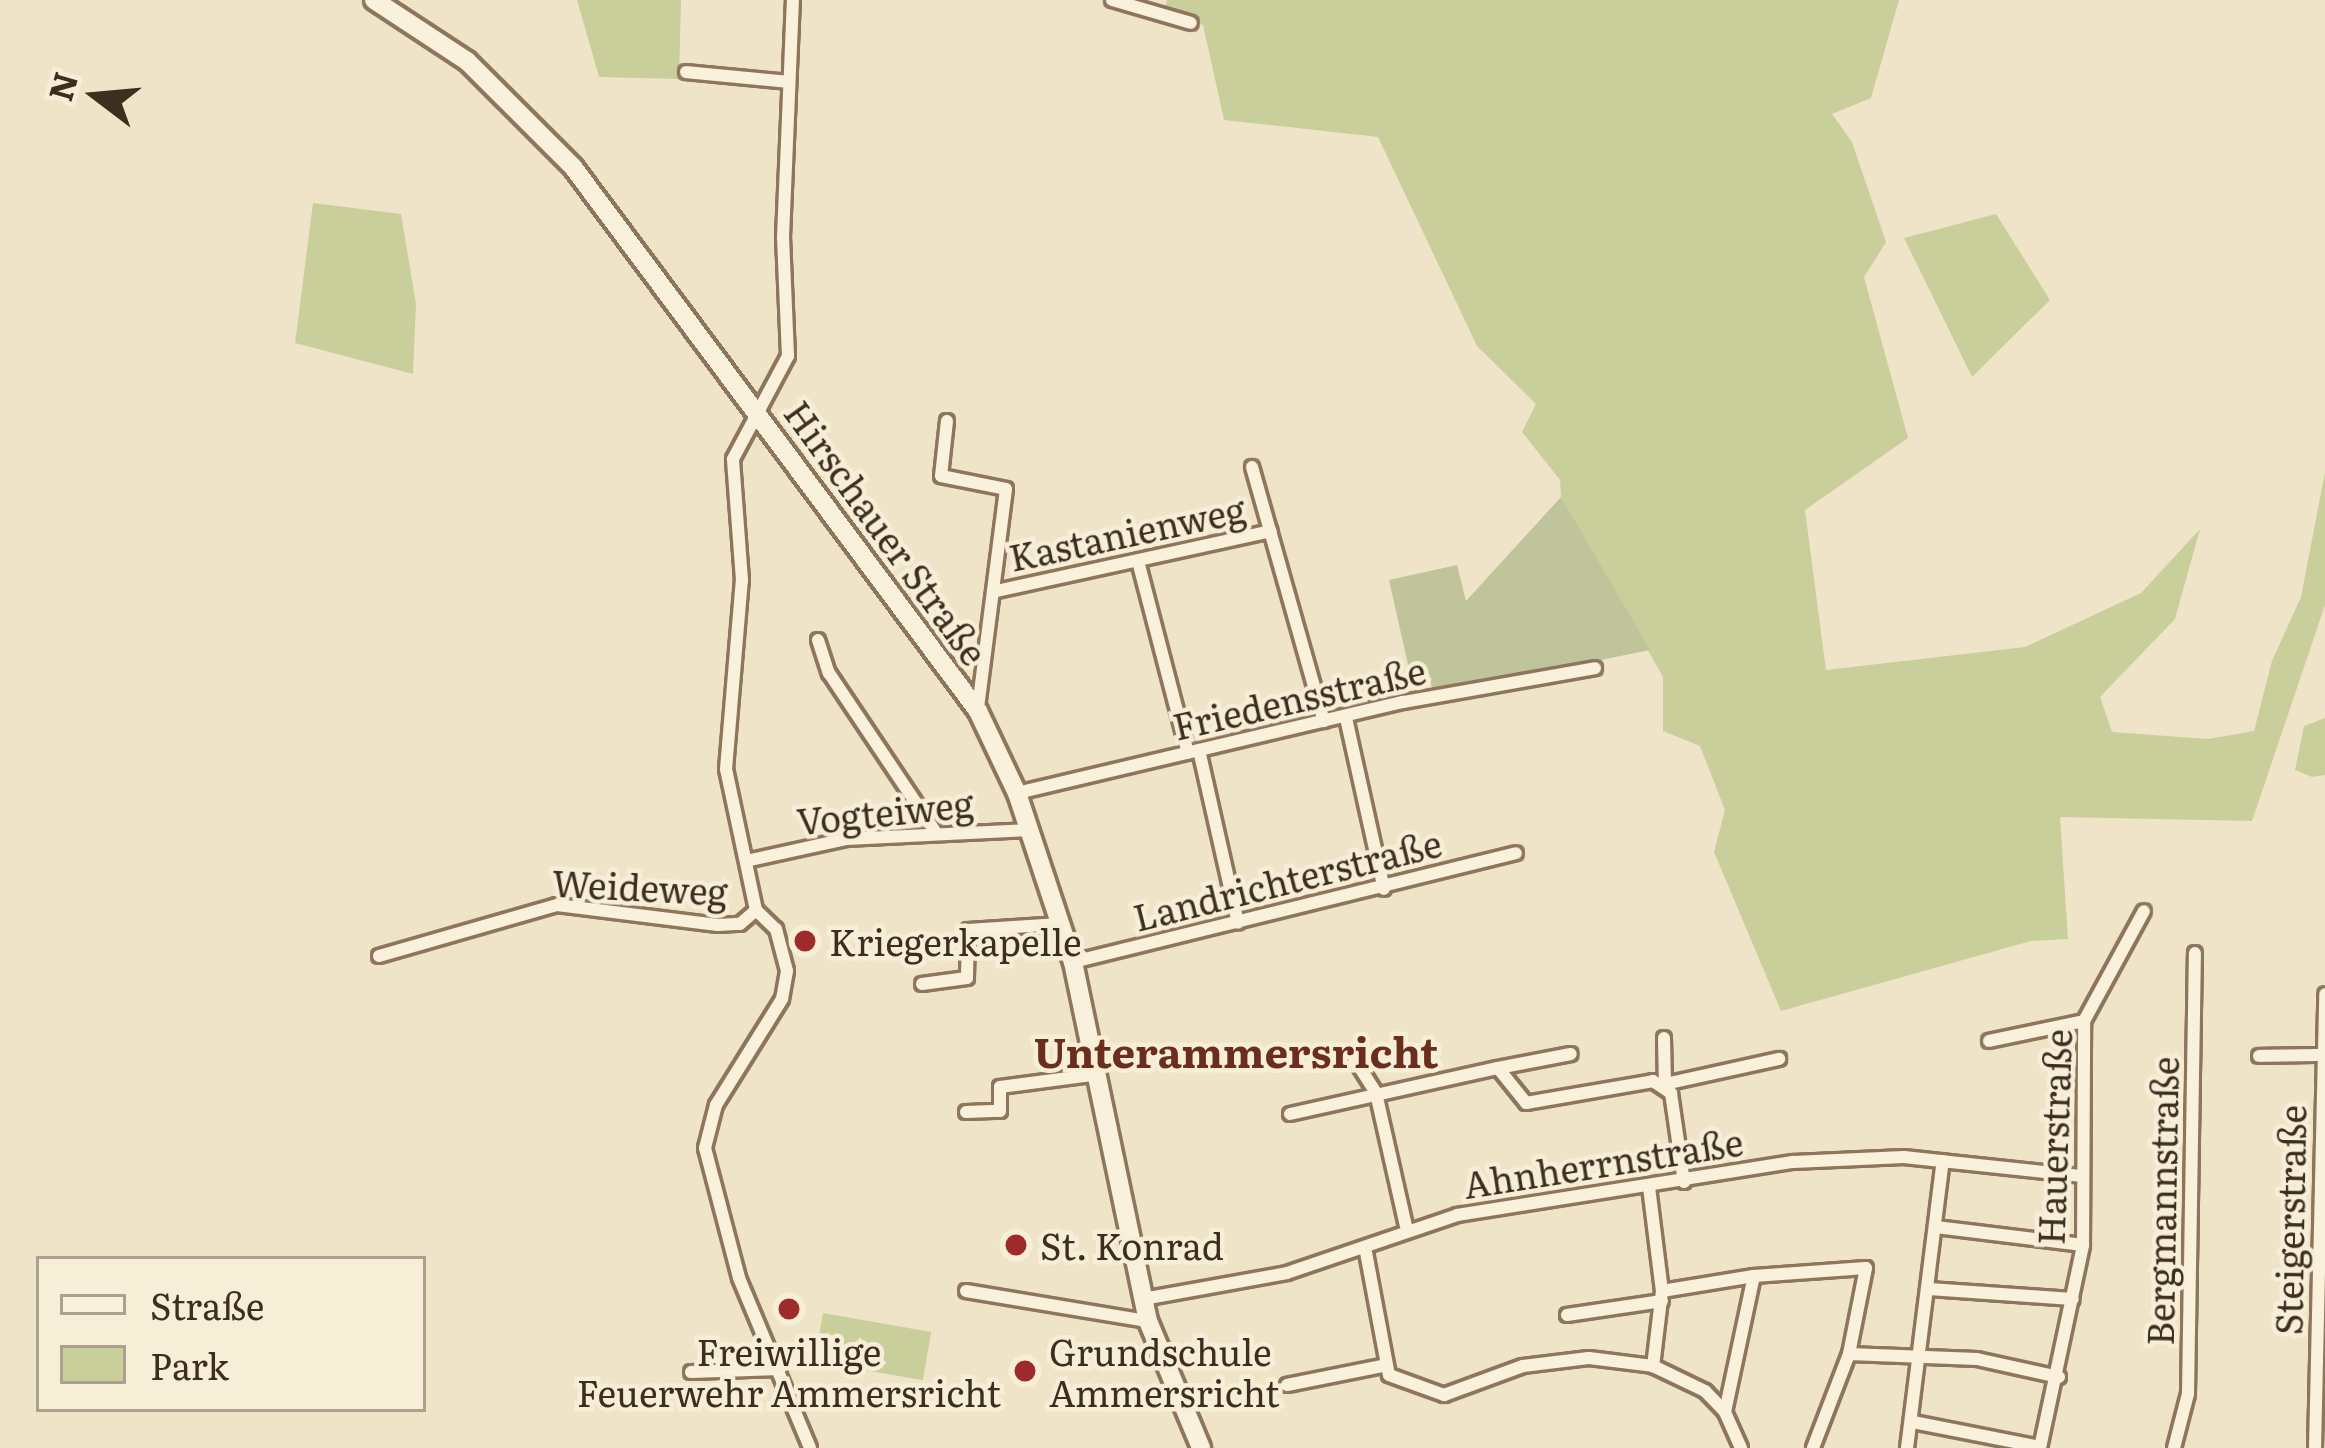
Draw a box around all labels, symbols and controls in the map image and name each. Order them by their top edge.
north arrow [36,36,156,156]
text: N [34,66,88,106]
street label: Hirschauer Straße [777,392,997,672]
street label: Kastanienweg [1005,486,1249,578]
street label: Friedensstraße [1168,647,1430,747]
street label: Vogteiweg [794,780,976,842]
street label: Landrichterstraße [1129,820,1445,938]
street label: Weideweg [551,860,729,912]
place label: Kriegerkapelle [829,919,1082,963]
marker: Kriegerkapelle [792,928,818,954]
district label: Unterammersricht [1034,1025,1438,1075]
street label: Hauerstraße [2028,1028,2078,1246]
street label: Bergmannstraße [2137,1056,2185,1346]
street label: Steigerstraße [2265,1105,2313,1335]
street label: Ahnherrnstraße [1460,1119,1746,1205]
place label: St. Konrad [1040,1223,1224,1267]
marker: St. Konrad [1003,1232,1029,1258]
legend [36,1256,426,1412]
text: Straße [150,1278,264,1331]
marker: Freiwillige Feuerwehr Ammersricht [776,1296,802,1322]
place label: Freiwillige Feuerwehr Ammersricht [577,1328,1001,1413]
place label: Grundschule Ammersricht [1049,1328,1280,1413]
text: Park [150,1338,229,1391]
marker: Grundschule Ammersricht [1012,1358,1038,1384]

